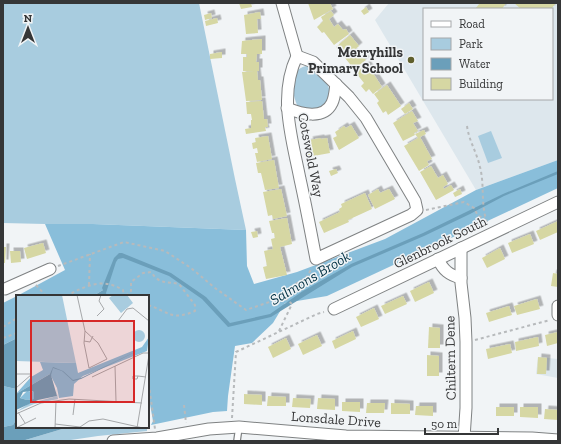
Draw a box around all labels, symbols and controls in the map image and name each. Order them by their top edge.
north arrow [8,8,48,48]
legend [423,8,553,100]
text: N [24,12,33,25]
text: Road [459,17,485,31]
text: Park [459,37,484,51]
place label: Merryhills Primary School [308,44,404,77]
marker: Merryhills Primary School [406,55,416,65]
text: Water [459,57,491,71]
text: Building [459,77,503,91]
street label: Cotswold Way [294,112,327,200]
street label: Glenbrook South [391,212,490,272]
water label: Salmons Brook [267,247,354,309]
inset map [16,295,149,428]
street label: Chiltern Dene [441,315,460,400]
street label: Lonsdale Drive [291,408,382,431]
scale bar [425,410,498,436]
text: 50 m [431,417,458,431]

